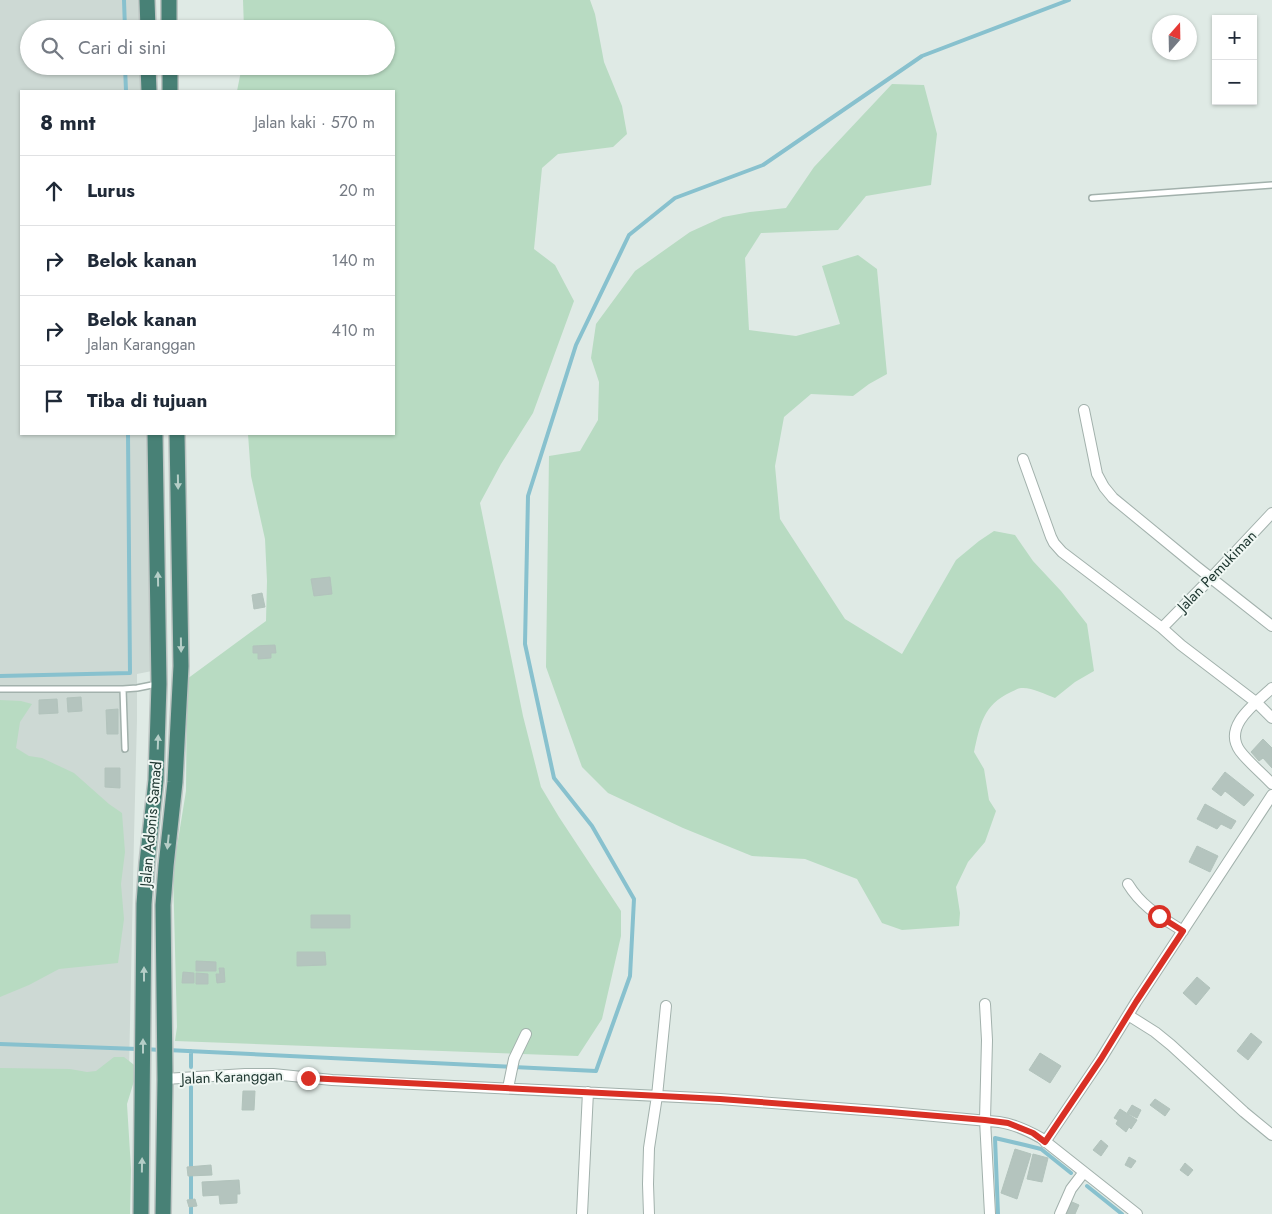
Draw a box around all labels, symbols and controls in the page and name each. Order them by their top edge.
north arrow [1152,15,1197,60]
map controls [1212,15,1257,105]
button: + [1212,15,1257,60]
search box [20,20,395,75]
icon: search [38,34,66,62]
text: Cari di sini [78,34,166,61]
button: − [1212,60,1257,105]
text: 8 mnt [40,108,95,138]
text: Jalan kaki · 570 m [254,111,375,134]
icon: ahead [40,177,68,205]
text: Lurus [87,177,135,204]
text: 20 m [339,179,375,202]
icon: right [40,247,68,275]
text: Belok kanan [87,247,197,274]
text: 140 m [332,249,375,272]
text: Belok kanan [87,306,197,333]
icon: right [40,317,68,345]
text: 410 m [332,319,375,342]
text: Jalan Karanggan [87,333,196,356]
icon: arrive [40,387,68,415]
text: Tiba di tujuan [87,387,207,414]
one-way arrow [174,475,182,491]
street label: Jalan Pemukiman [1171,525,1262,618]
one-way arrow [153,571,161,587]
one-way arrow [177,637,185,653]
one-way arrow [154,734,162,750]
street label: Jalan Adonis Samad [134,760,167,890]
one-way arrow [164,834,172,850]
route start [1148,905,1171,928]
one-way arrow [140,966,148,982]
one-way arrow [139,1038,147,1054]
street label: Jalan Karanggan [179,1064,283,1090]
route end [297,1067,320,1090]
one-way arrow [138,1157,146,1173]

